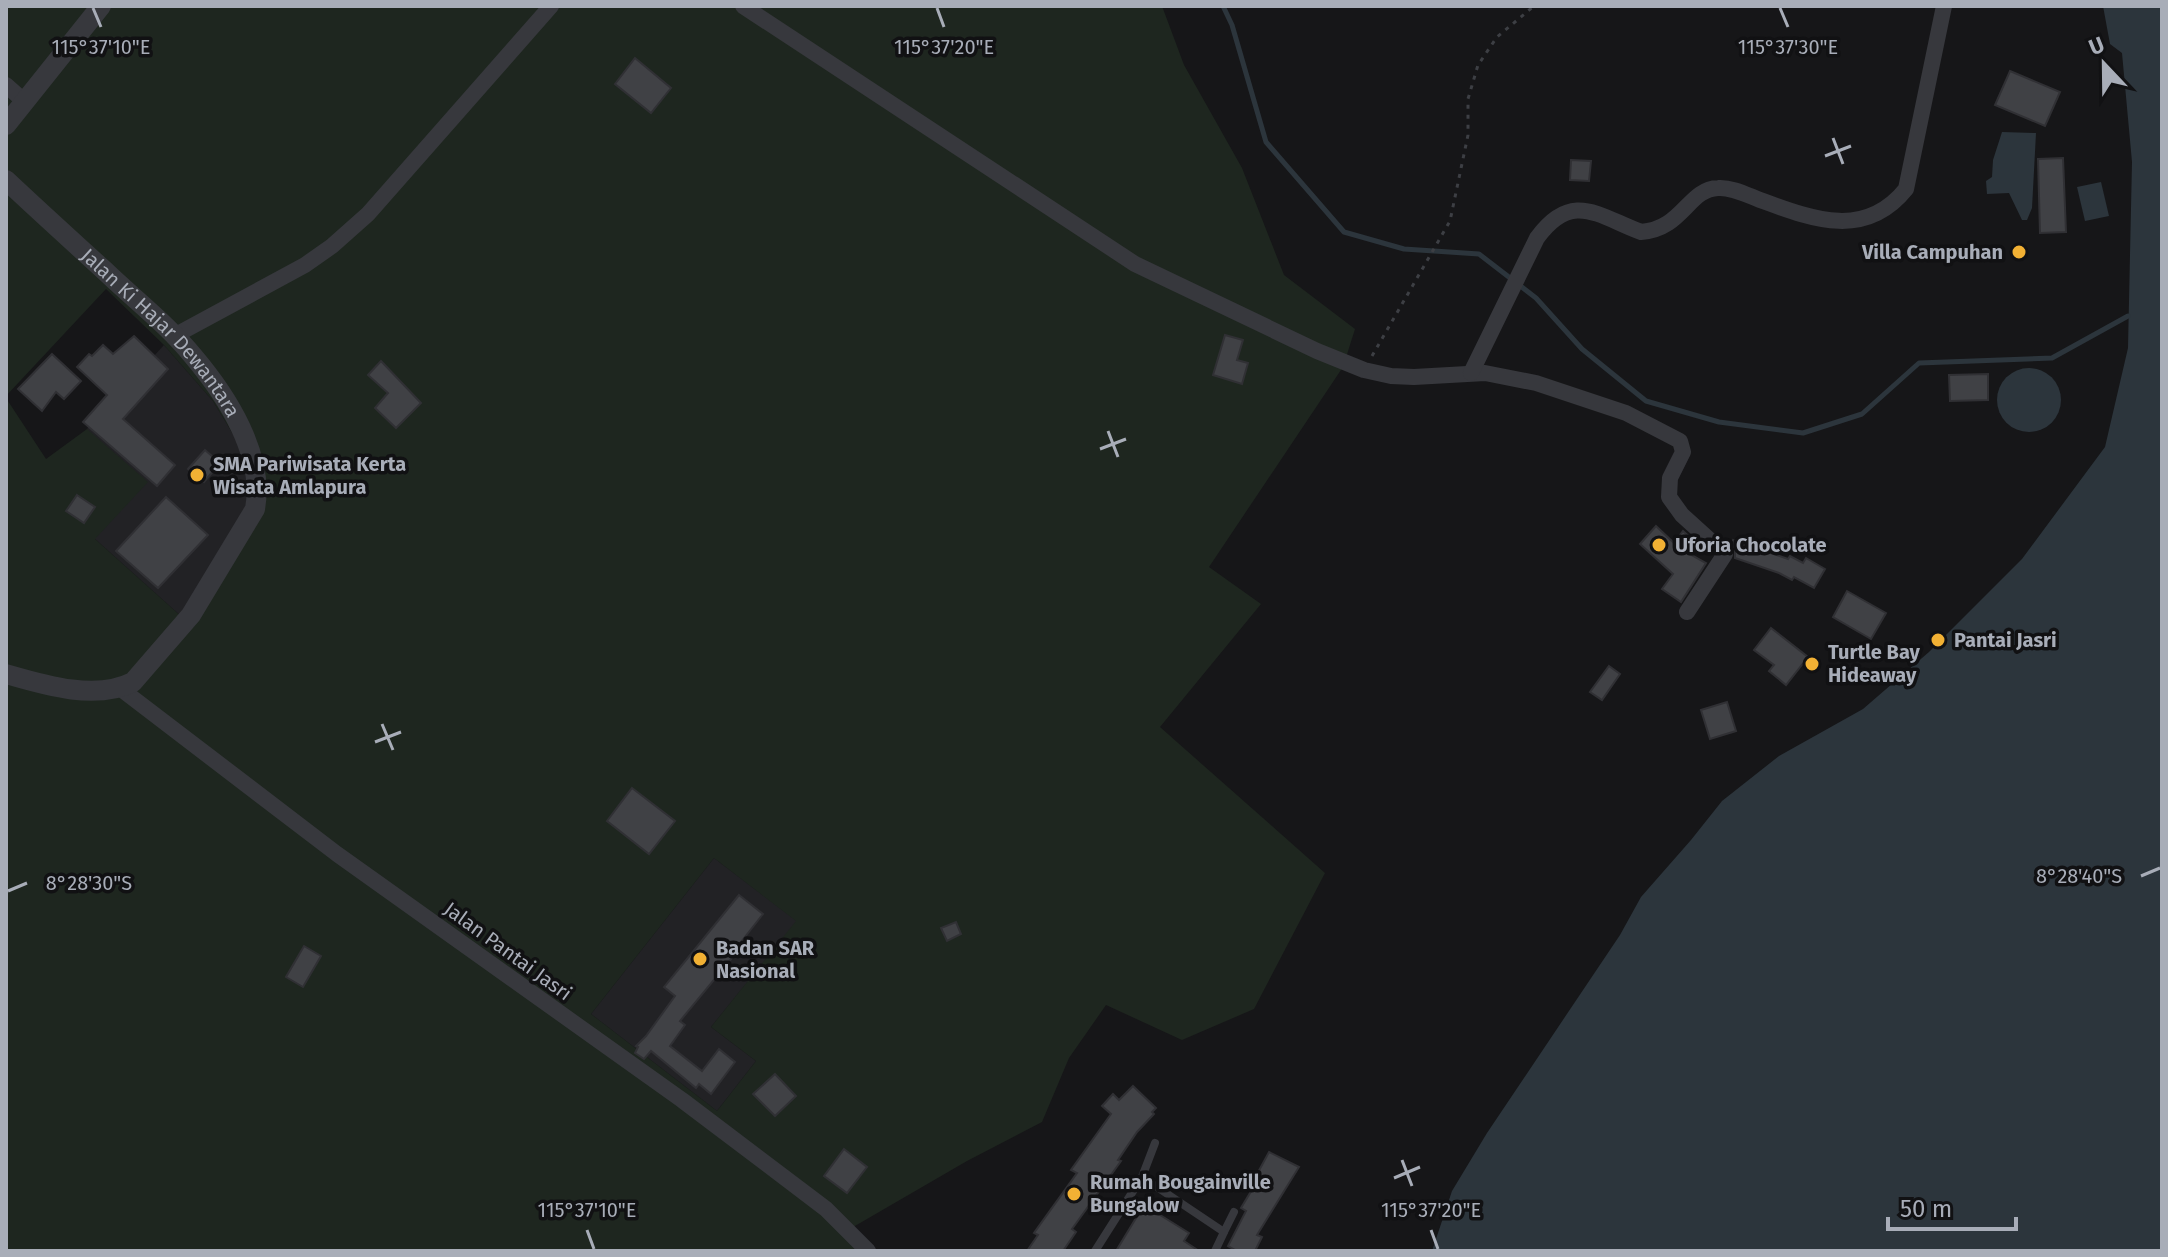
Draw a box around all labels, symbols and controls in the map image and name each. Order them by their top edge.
north arrow [2064,24,2144,104]
text: U [2085,31,2108,61]
text: 115°37'10"E [52,35,150,59]
text: 115°37'20"E [894,35,994,59]
text: 115°37'30"E [1738,35,1838,59]
place label: Villa Campuhan [1861,240,2003,264]
street label: Jalan Ki Hajar Dewantara [76,243,245,422]
marker: Villa Campuhan [2010,243,2028,261]
place label: SMA Pariwisata Kerta Wisata Amlapura [213,452,406,499]
marker: SMA Pariwisata Kerta Wisata Amlapura [188,466,206,484]
place label: Uforia Chocolate [1675,533,1827,557]
marker: Uforia Chocolate [1650,536,1668,554]
place label: Pantai Jasri [1954,628,2057,652]
marker: Pantai Jasri [1929,631,1947,649]
place label: Turtle Bay Hideaway [1828,640,1921,687]
marker: Turtle Bay Hideaway [1803,655,1821,673]
text: 8°28'40"S [2036,864,2122,888]
text: 8°28'30"S [46,871,132,895]
street label: Jalan Pantai Jasri [439,897,577,1005]
place label: Badan SAR Nasional [716,936,815,983]
marker: Badan SAR Nasional [691,950,709,968]
place label: Rumah Bougainville Bungalow [1090,1170,1271,1217]
scale bar [1888,1181,2016,1231]
marker: Rumah Bougainville Bungalow [1065,1185,1083,1203]
text: 50 m [1900,1195,1952,1223]
text: 115°37'10"E [538,1198,636,1222]
text: 115°37'20"E [1381,1198,1481,1222]

